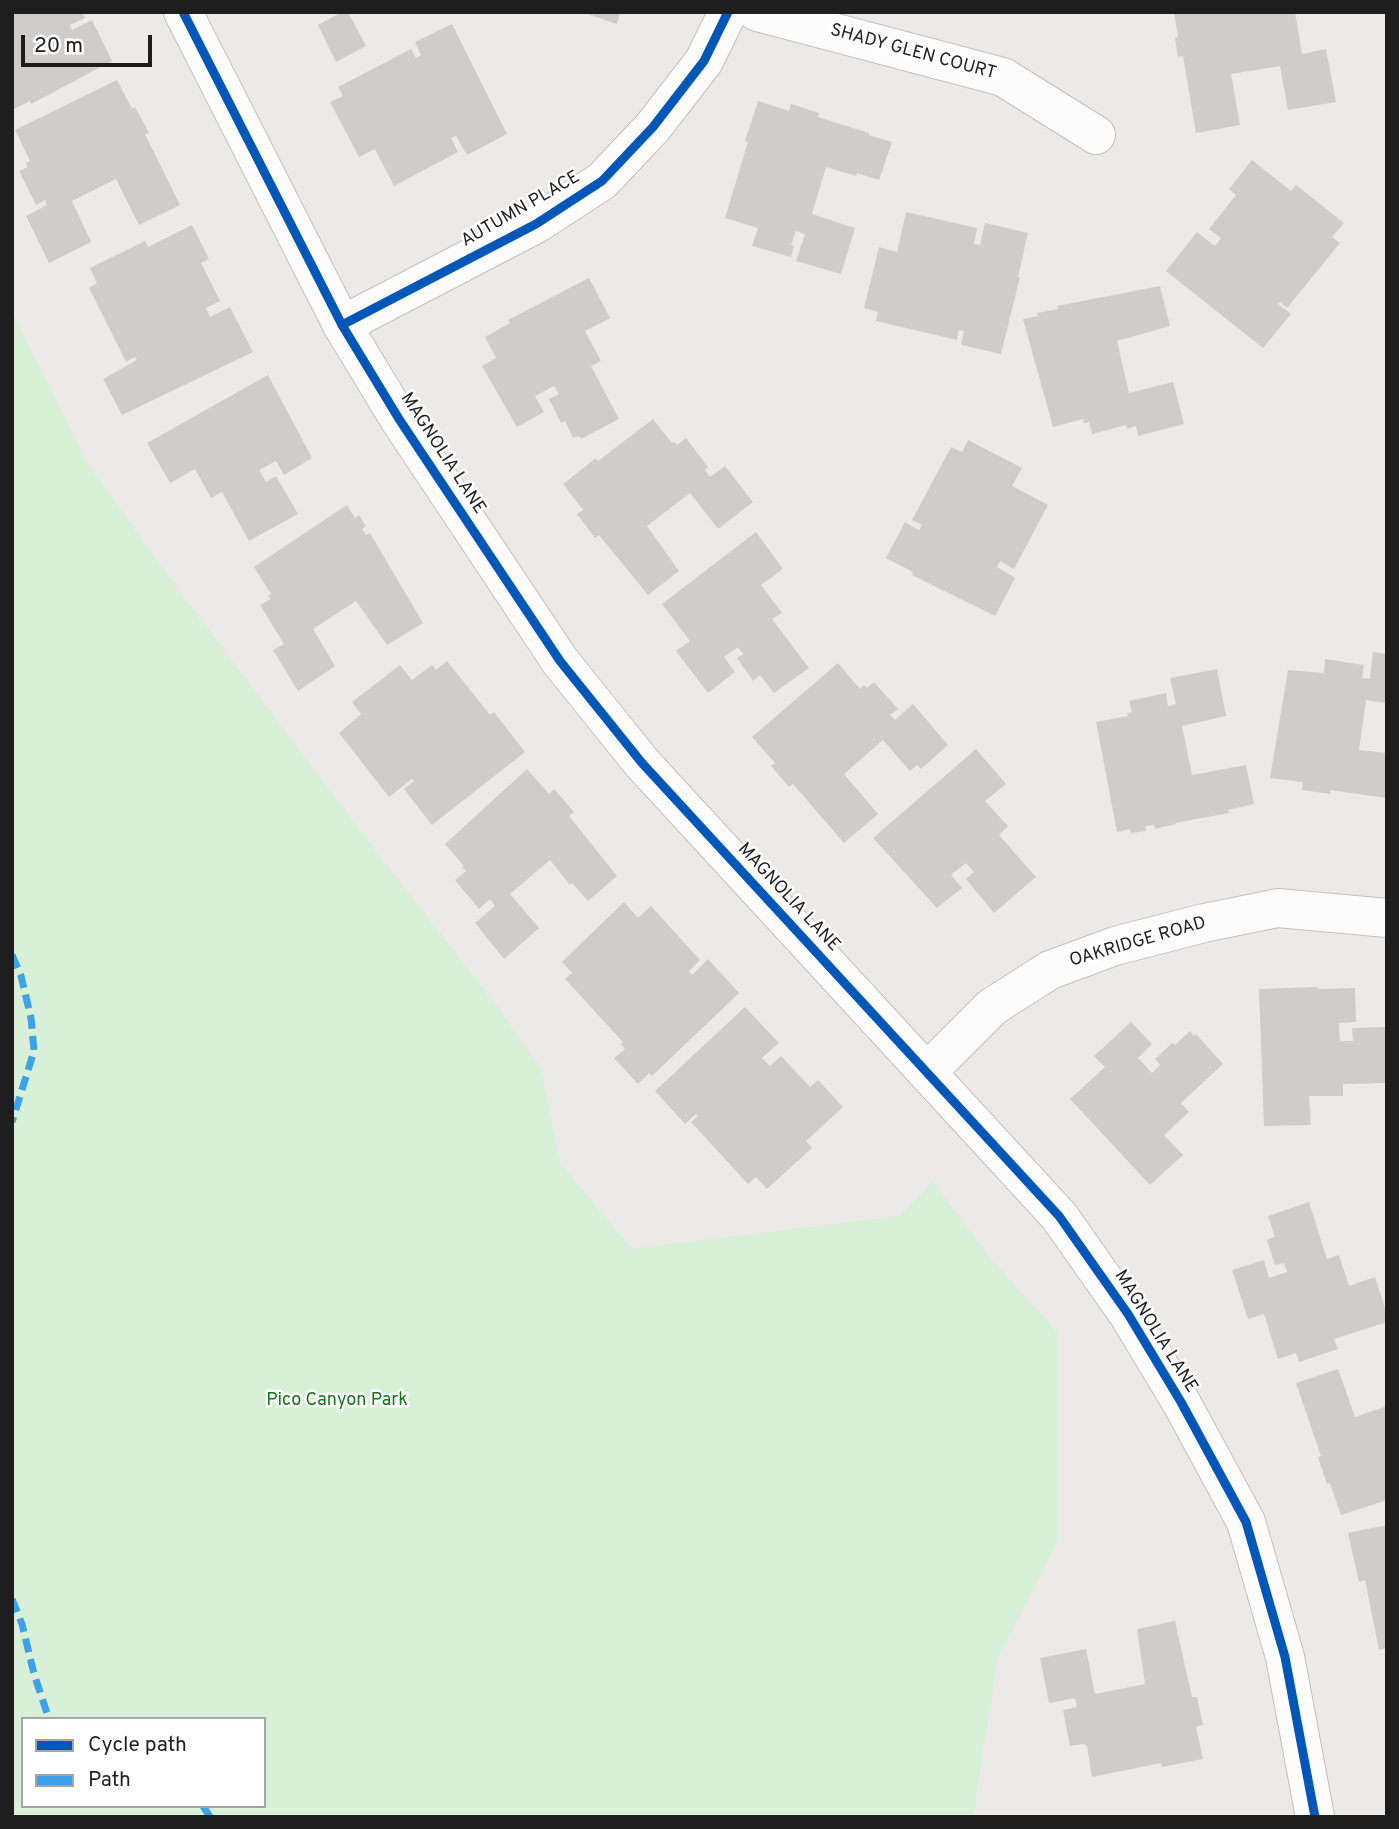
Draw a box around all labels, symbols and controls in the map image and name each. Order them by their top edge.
street label: SHADY GLEN COURT [828,20,998,86]
scale bar [24,21,156,65]
text: 20 m [34,33,83,60]
street label: AUTUMN PLACE [458,167,584,253]
street label: MAGNOLIA LANE [395,389,489,519]
street label: MAGNOLIA LANE [732,839,844,957]
street label: OAKRIDGE ROAD [1067,913,1209,973]
street label: MAGNOLIA LANE [1109,1267,1201,1397]
park label: Pico Canyon Park [266,1390,408,1412]
legend [21,1717,266,1808]
text: Cycle path [88,1732,187,1759]
text: Path [88,1767,131,1794]

